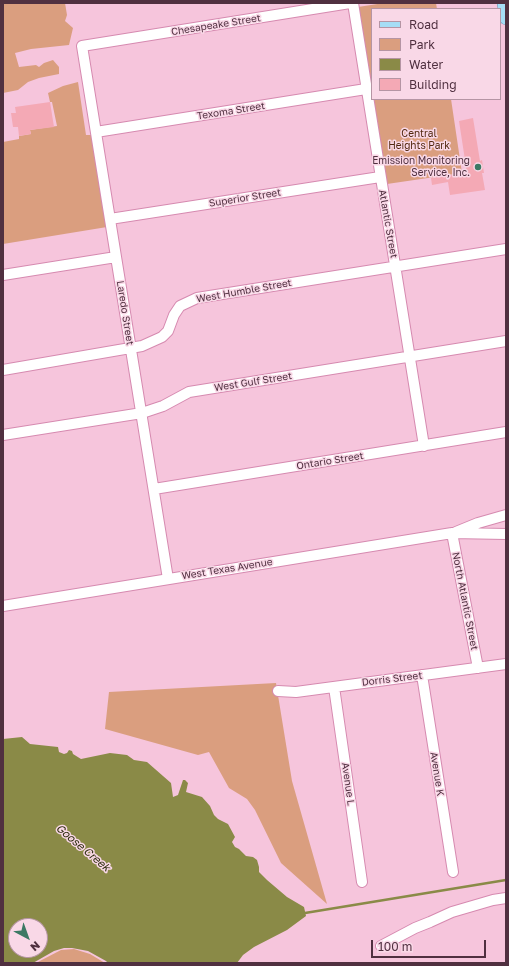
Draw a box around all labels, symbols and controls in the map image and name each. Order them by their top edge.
legend [371,8,501,100]
street label: Chesapeake Street [170,12,262,38]
text: Road [409,17,438,32]
text: Park [409,37,435,52]
text: Water [409,57,443,72]
text: Building [409,77,457,92]
street label: Texoma Street [196,100,266,122]
park label: Central Heights Park [388,128,450,152]
place label: Emission Monitoring Service, Inc. [372,155,470,178]
marker: Emission Monitoring Service, Inc. [473,162,483,172]
street label: Superior Street [208,186,282,210]
street label: Atlantic Street [376,189,400,259]
street label: West Humble Street [195,277,293,305]
street label: Laredo Street [114,280,136,346]
street label: West Gulf Street [213,370,293,394]
street label: Ontario Street [296,450,364,472]
street label: North Atlantic Street [450,551,480,651]
street label: West Texas Avenue [181,556,273,582]
street label: Dorris Street [361,669,423,689]
street label: Avenue K [428,751,446,797]
street label: Avenue L [339,762,357,806]
water label: Goose Creek [53,822,113,874]
north arrow [8,918,48,958]
scale bar [373,932,488,958]
text: N [28,939,43,954]
text: 100 m [378,939,412,954]

